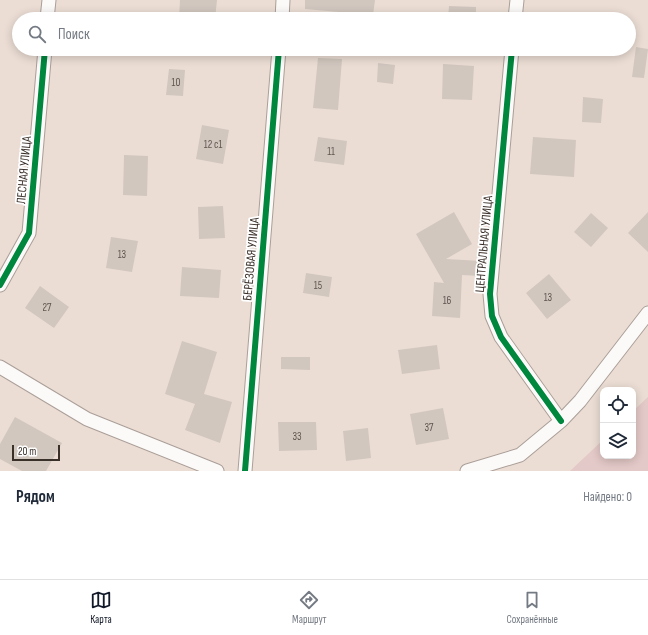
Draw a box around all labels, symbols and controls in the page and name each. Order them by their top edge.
search box [12,12,636,56]
icon: search [26,23,48,45]
text: Поиск [58,25,90,44]
house number: 10 [172,76,180,89]
street label: ЛЕСНАЯ УЛИЦА [13,135,35,205]
house number: 12 с1 [204,138,222,151]
house number: 11 [327,145,335,158]
street label: ЦЕНТРАЛЬНАЯ УЛИЦА [472,195,496,293]
street label: БЕРЁЗОВАЯ УЛИЦА [239,216,263,301]
house number: 13 [118,248,127,261]
house number: 15 [314,279,322,292]
house number: 13 [544,291,553,304]
house number: 16 [443,294,452,307]
house number: 27 [43,301,52,314]
map controls [600,387,636,459]
button: locate [600,387,636,423]
house number: 37 [424,421,434,434]
button: layers [600,423,636,459]
house number: 33 [292,430,302,443]
scale bar [12,443,60,462]
text: 20 m [18,445,36,458]
text: Рядом [16,487,55,507]
text: Найдено: 0 [583,489,632,505]
tab: Карта [90,589,112,626]
tab: Маршрут [292,589,327,626]
tab: Сохранённые [507,589,558,626]

